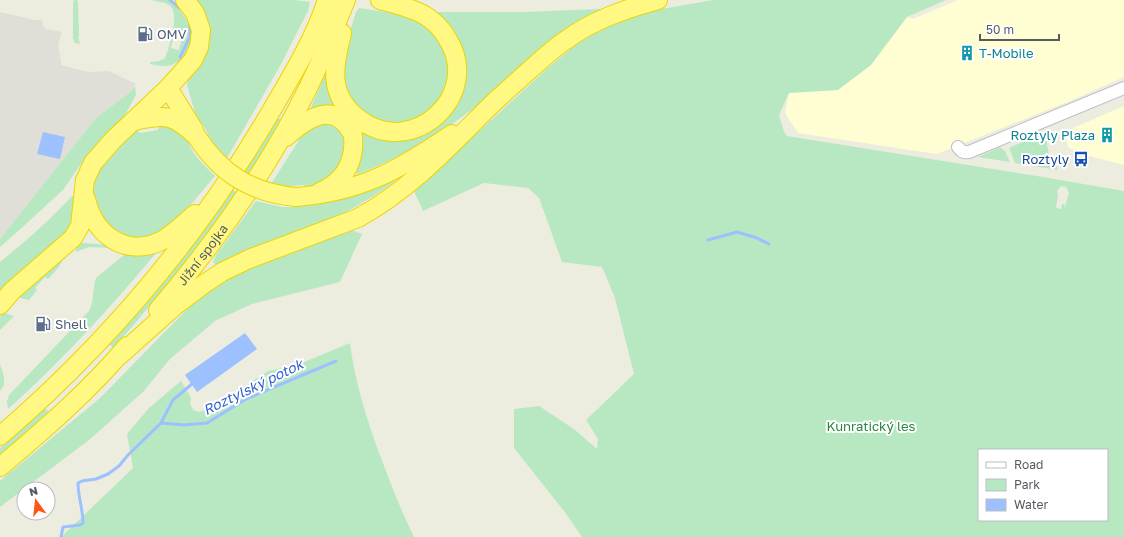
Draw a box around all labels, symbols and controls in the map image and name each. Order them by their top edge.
scale bar [980,16,1059,42]
text: 50 m [986,22,1014,37]
fuel station icon: OMV [136,25,154,43]
place label: OMV [157,26,187,42]
building icon: T-Mobile [958,44,976,62]
place label: T-Mobile [979,45,1034,61]
building icon: Roztyly Plaza [1098,126,1116,144]
place label: Roztyly Plaza [1010,127,1095,143]
bus stop icon: Roztyly [1072,150,1090,168]
place label: Roztyly [1022,151,1070,167]
street label: Jižní spojka [174,221,231,288]
fuel station icon: Shell [34,315,52,333]
place label: Shell [55,316,87,332]
water label: Roztylský potok [200,354,307,418]
park label: Kunratický les [827,418,916,434]
legend [978,449,1108,521]
text: Road [1014,457,1043,472]
text: Park [1014,477,1040,492]
north arrow [16,481,56,521]
text: N [28,483,39,498]
text: Water [1014,497,1048,512]

